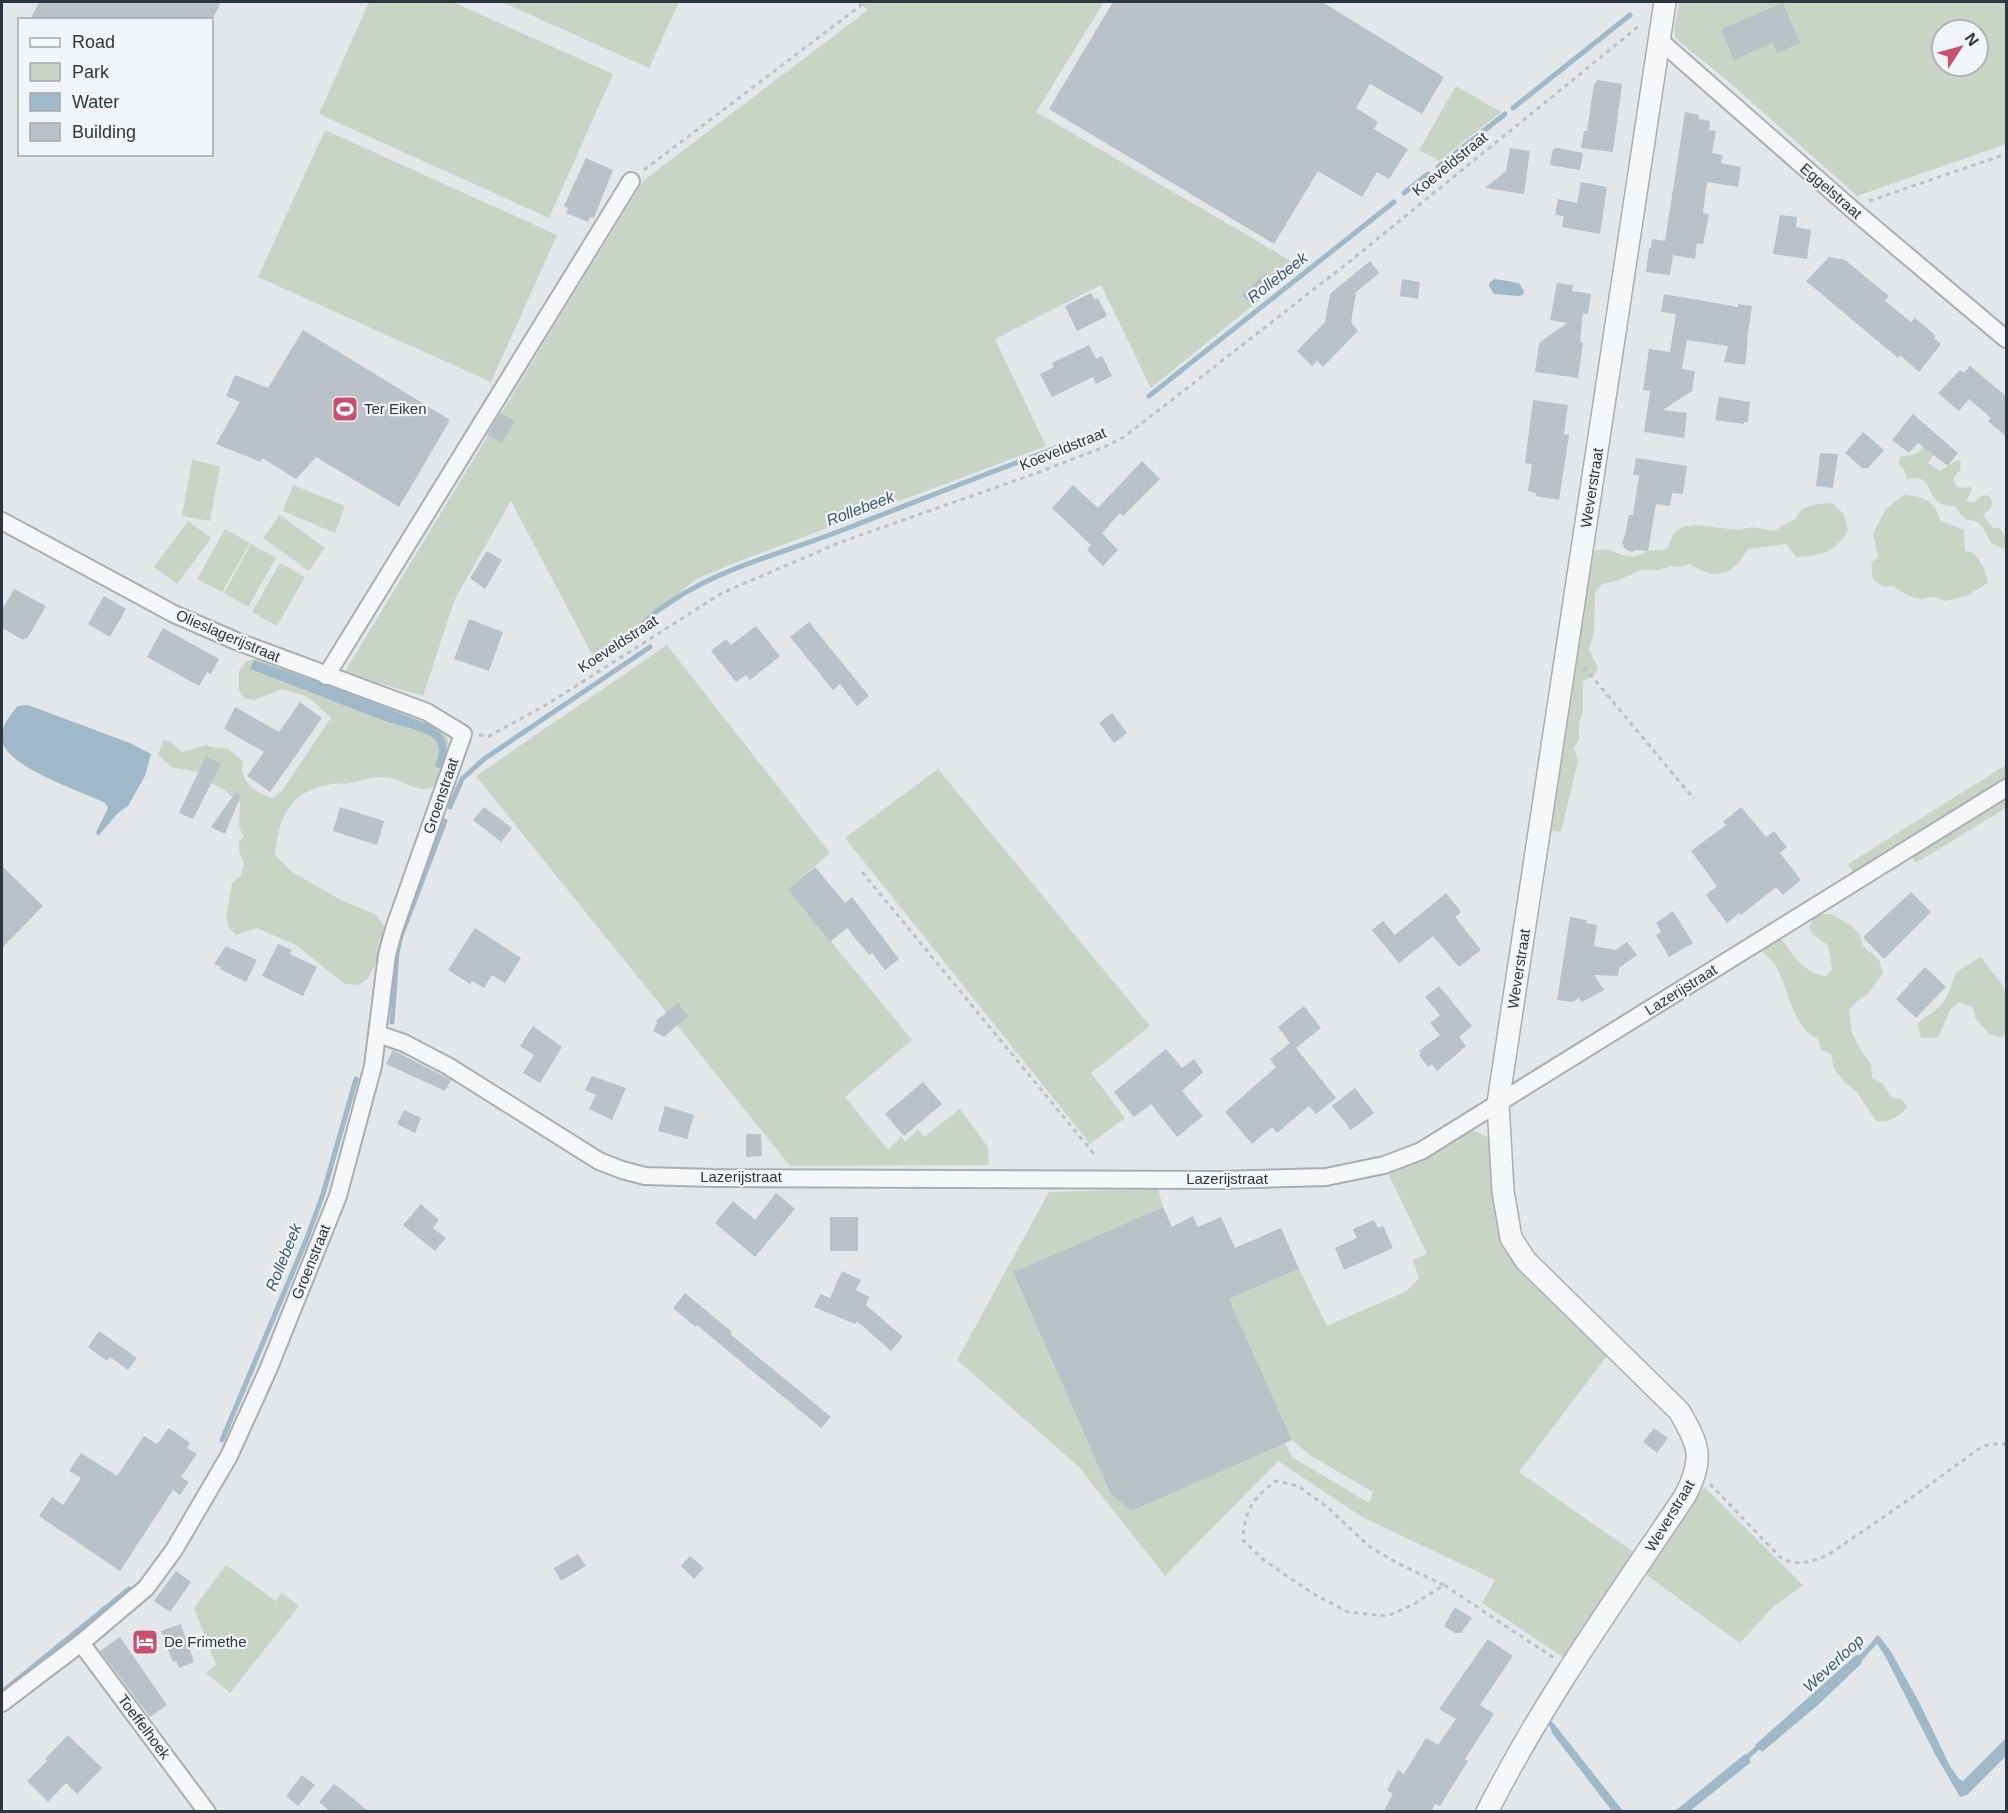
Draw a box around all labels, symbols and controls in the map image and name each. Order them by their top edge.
legend [18,18,213,156]
north arrow [1930,18,1990,78]
text: N [1961,30,1982,49]
text: Road [72,32,115,52]
text: Park [72,62,110,82]
text: Water [72,92,119,112]
text: Building [72,122,136,142]
street label: Koeveldstraat [1409,128,1491,199]
street label: Eggelstraat [1797,159,1866,222]
water label: Rollebeek [1244,248,1311,306]
sports icon: Ter Eiken [330,394,360,424]
place label: Ter Eiken [364,400,427,417]
street label: Koeveldstraat [1017,423,1109,474]
street label: Weverstraat [1577,446,1606,529]
water label: Rollebeek [824,487,897,529]
street label: Olieslagerijstraat [173,606,284,666]
street label: Koeveldstraat [575,611,662,676]
street label: Groenstraat [420,755,462,836]
street label: Weverstraat [1504,927,1533,1010]
street label: Lazerijstraat [1642,960,1721,1018]
street label: Lazerijstraat [700,1168,783,1185]
street label: Lazerijstraat [1186,1170,1269,1187]
water label: Rollebeek [262,1220,305,1293]
street label: Groenstraat [288,1221,334,1302]
street label: Weverstraat [1642,1476,1698,1555]
hotel icon: De Frimethe [130,1627,160,1657]
water label: Weverloop [1800,1631,1867,1696]
place label: De Frimethe [164,1633,247,1650]
street label: Toeffelhoek [115,1691,174,1763]

